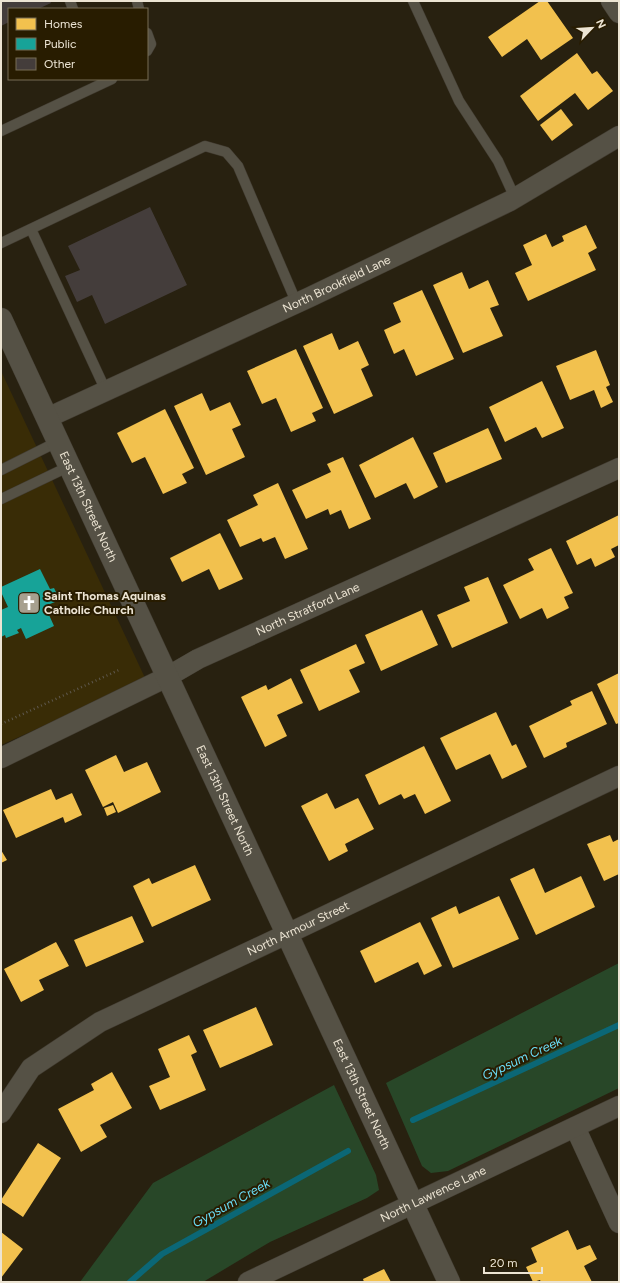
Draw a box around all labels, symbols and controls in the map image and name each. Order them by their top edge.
legend [8,8,148,80]
north arrow [572,8,612,48]
text: Homes [44,17,83,31]
text: N [593,17,608,31]
text: Public [44,37,77,51]
text: Other [44,57,75,71]
street label: North Brookfield Lane [280,252,393,316]
street label: East 13th Street North [57,449,120,564]
street label: North Stratford Lane [254,579,362,639]
place label: Saint Thomas Aquinas Catholic Church [44,589,166,617]
church icon: Saint Thomas Aquinas Catholic Church [16,590,42,616]
street label: East 13th Street North [193,743,257,858]
street label: North Armour Street [245,898,352,959]
water label: Gypsum Creek [480,1033,565,1083]
street label: East 13th Street North [330,1037,393,1152]
street label: North Lawrence Lane [378,1163,489,1225]
water label: Gypsum Creek [190,1175,273,1230]
scale bar [484,1249,542,1275]
text: 20 m [490,1256,518,1270]

